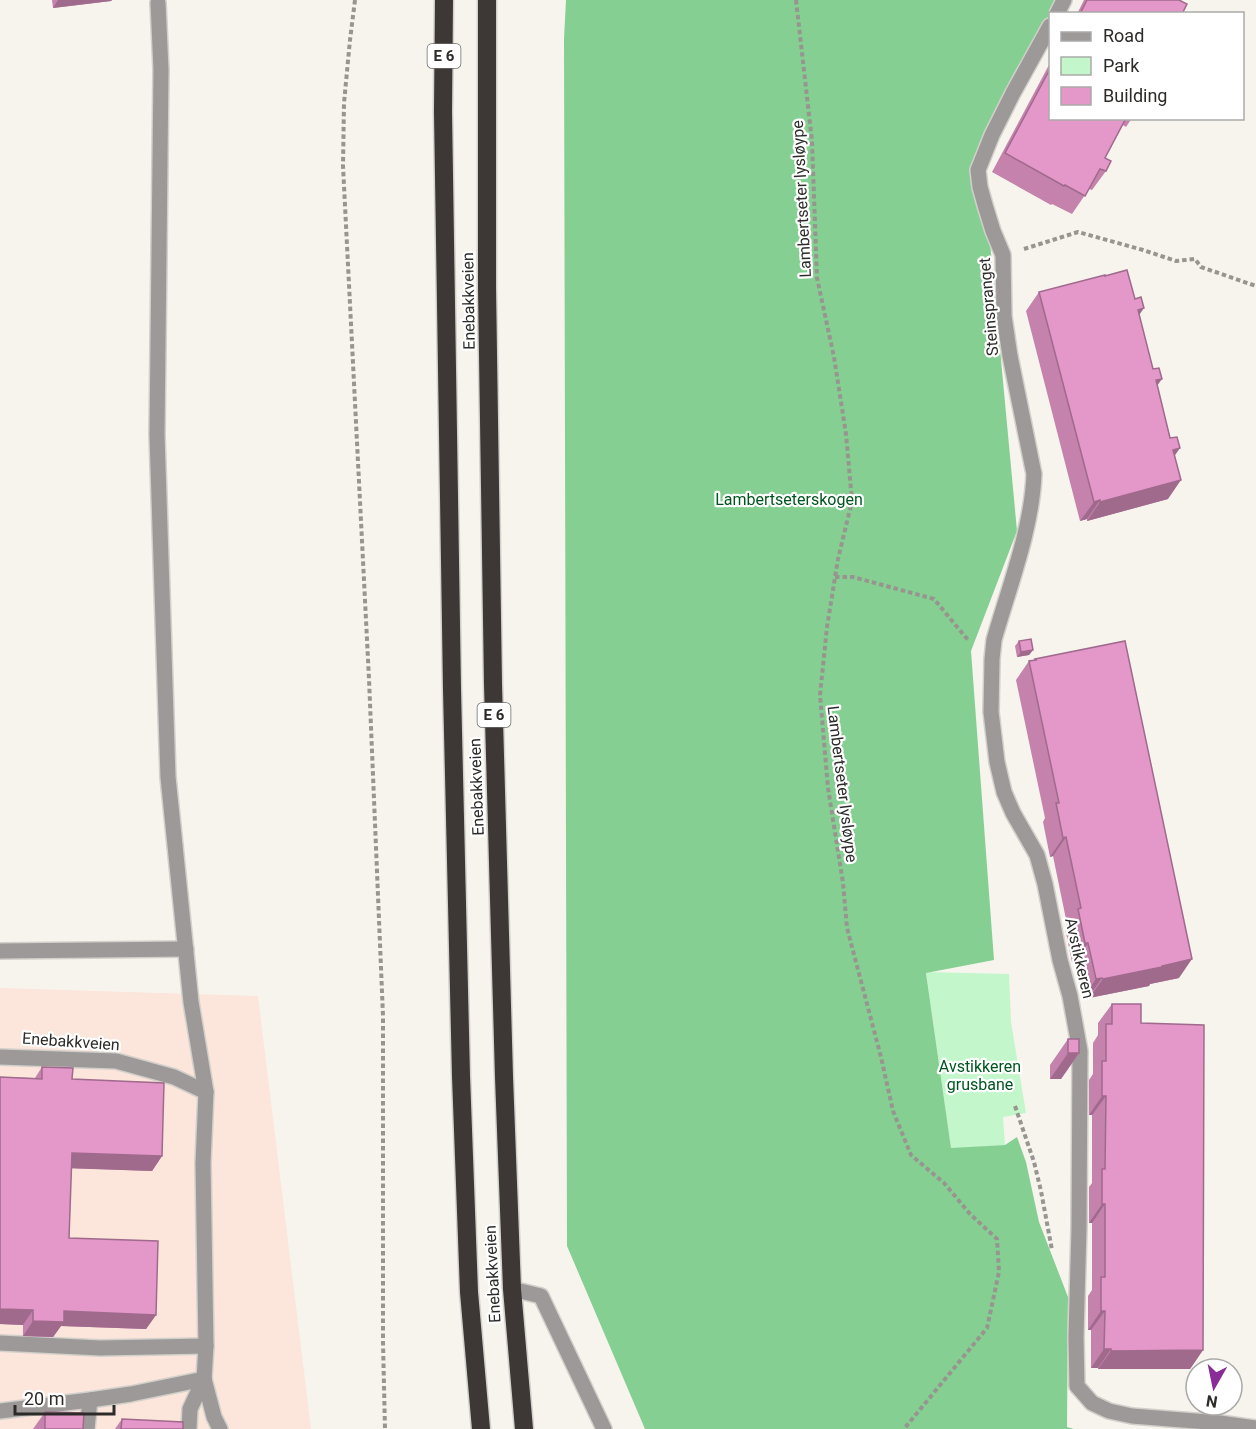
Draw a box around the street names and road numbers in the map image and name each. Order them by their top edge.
road number: E 6 [428,44,460,68]
street label: Lambertseter lysløype [788,120,815,278]
street label: Enebakkveien [458,252,479,350]
street label: Steinspranget [975,257,1002,357]
road number: E 6 [478,703,510,727]
street label: Lambertseter lysløype [823,705,862,863]
street label: Enebakkveien [465,738,488,836]
street label: Avstikkeren [1061,916,1098,1000]
street label: Enebakkveien [22,1029,120,1054]
street label: Enebakkveien [480,1225,505,1323]

